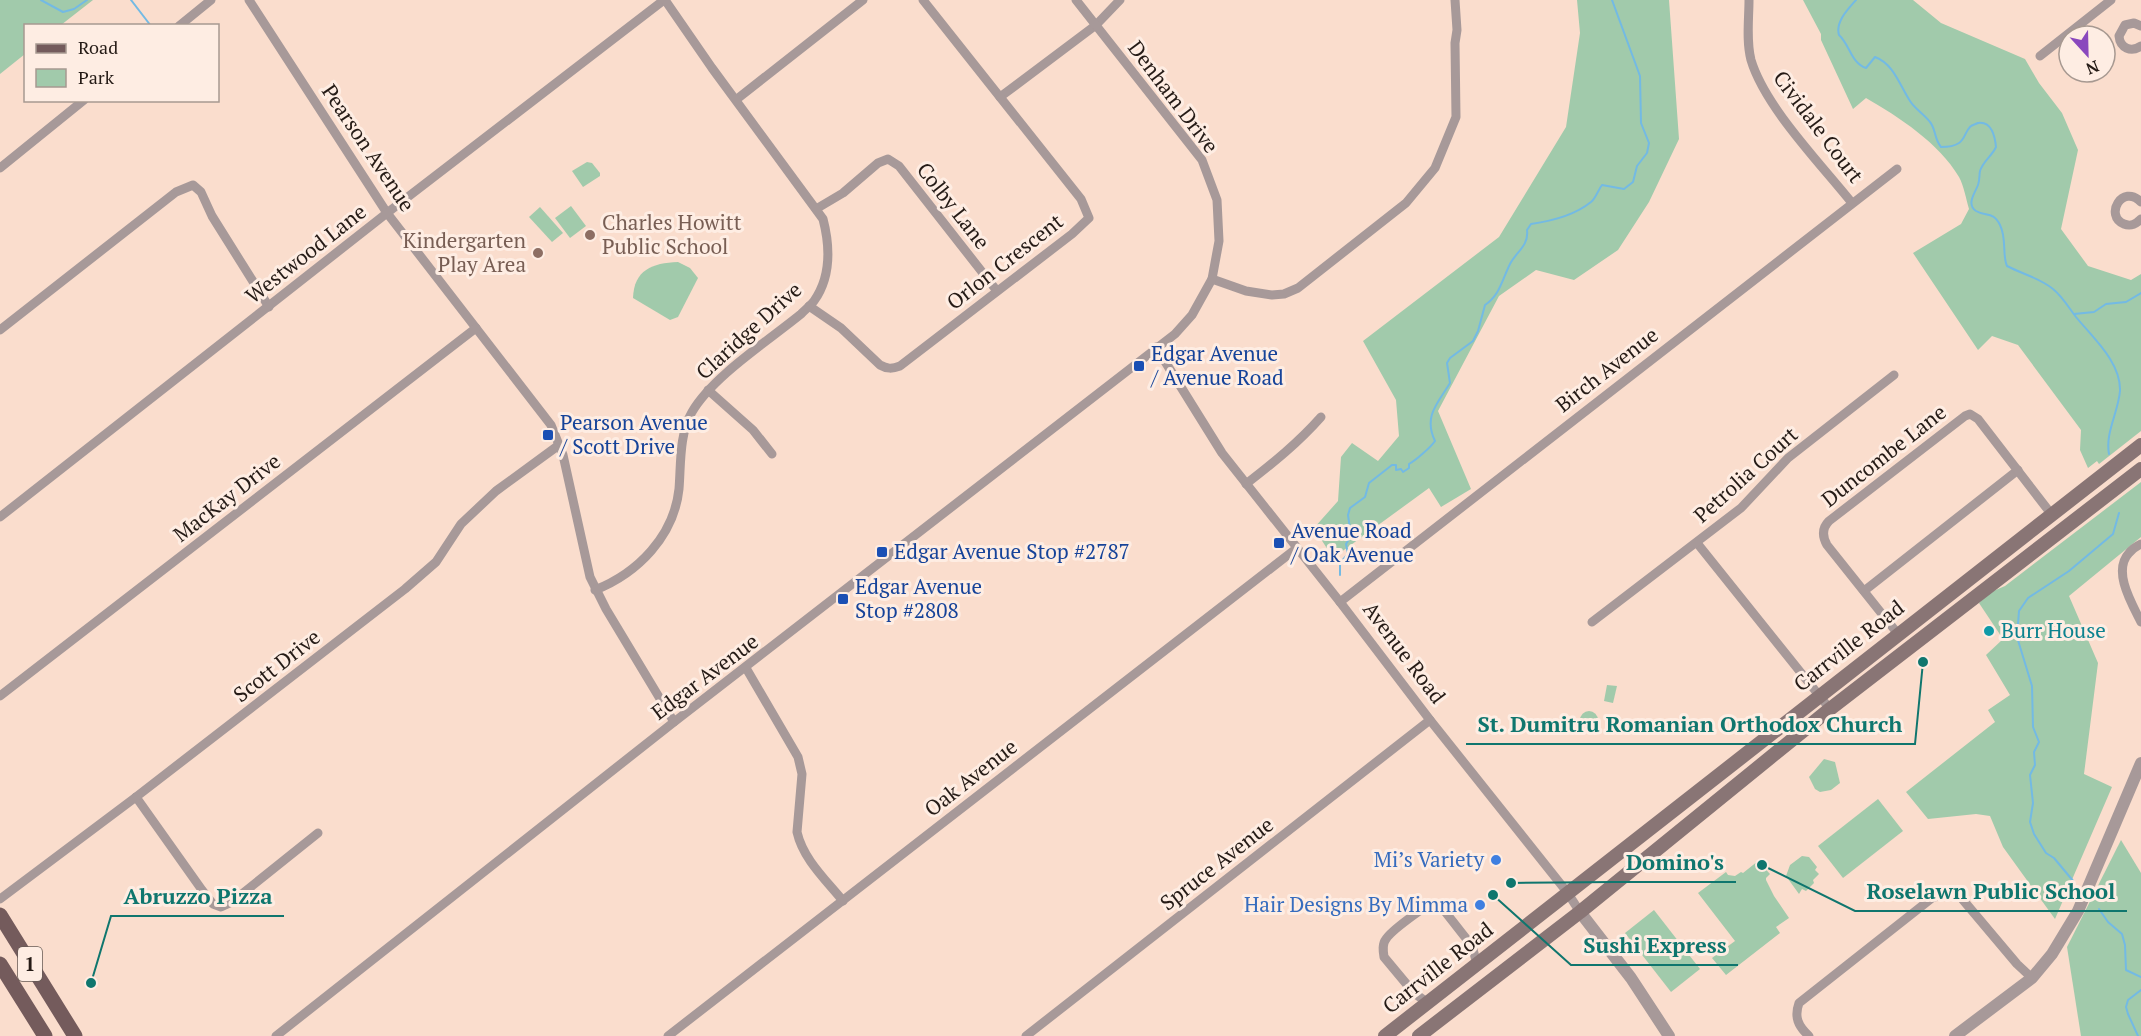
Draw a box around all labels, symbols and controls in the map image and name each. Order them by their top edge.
legend [24,24,219,102]
north arrow [2057,24,2117,84]
street label: Denham Drive [1122,34,1225,158]
text: Road [78,35,118,59]
text: N [2083,55,2102,80]
text: Park [78,65,115,89]
street label: Cividale Court [1767,65,1870,188]
street label: Pearson Avenue [316,78,422,217]
street label: Colby Lane [911,156,996,255]
street label: Westwood Lane [239,197,371,309]
street label: Orlon Crescent [940,207,1069,316]
place label: Charles Howitt Public School [602,208,742,260]
place label: Kindergarten Play Area [403,226,527,278]
marker: Charles Howitt Public School [583,228,597,242]
marker: Kindergarten Play Area [531,246,545,260]
street label: Claridge Drive [689,275,807,385]
street label: Birch Avenue [1549,320,1663,418]
place label: Edgar Avenue / Avenue Road [1150,339,1284,391]
marker: Edgar Avenue / Avenue Road [1132,359,1146,373]
street label: Duncombe Lane [1815,398,1951,513]
place label: Pearson Avenue / Scott Drive [559,408,708,460]
street label: Petrolia Court [1687,420,1803,528]
marker: Pearson Avenue / Scott Drive [541,428,555,442]
street label: MacKay Drive [167,447,286,548]
place label: Avenue Road / Oak Avenue [1290,516,1414,568]
marker: Avenue Road / Oak Avenue [1272,536,1286,550]
place label: Edgar Avenue Stop #2787 [894,537,1130,565]
marker: Edgar Avenue Stop #2787 [875,545,889,559]
place label: Edgar Avenue Stop #2808 [855,572,982,624]
marker: Edgar Avenue Stop #2808 [836,592,850,606]
street label: Carrville Road [1787,593,1910,697]
street label: Avenue Road [1357,596,1453,709]
place label: Burr House [2001,616,2106,644]
street label: Scott Drive [227,623,326,708]
marker: Burr House [1982,624,1996,638]
street label: Edgar Avenue [645,627,764,726]
callout: St. Dumitru Romanian Orthodox Church [1466,704,1915,744]
text: St. Dumitru Romanian Orthodox Church [1478,709,1902,738]
street label: Oak Avenue [918,732,1023,822]
street label: Spruce Avenue [1154,810,1279,916]
callout: Domino's [1614,842,1736,882]
place label: Mi’s Variety [1374,845,1484,873]
text: Domino's [1626,847,1724,876]
marker: Mi’s Variety [1489,853,1503,867]
callout: Roselawn Public School [1855,871,2127,911]
callout: Abruzzo Pizza [111,876,284,916]
text: Roselawn Public School [1867,876,2115,905]
text: Abruzzo Pizza [123,881,273,910]
place label: Hair Designs By Mimma [1244,890,1468,918]
marker: Hair Designs By Mimma [1473,898,1487,912]
street label: Carrville Road [1376,915,1499,1019]
callout: Sushi Express [1571,925,1738,965]
text: Sushi Express [1583,930,1727,959]
road number: 1 [18,947,42,981]

